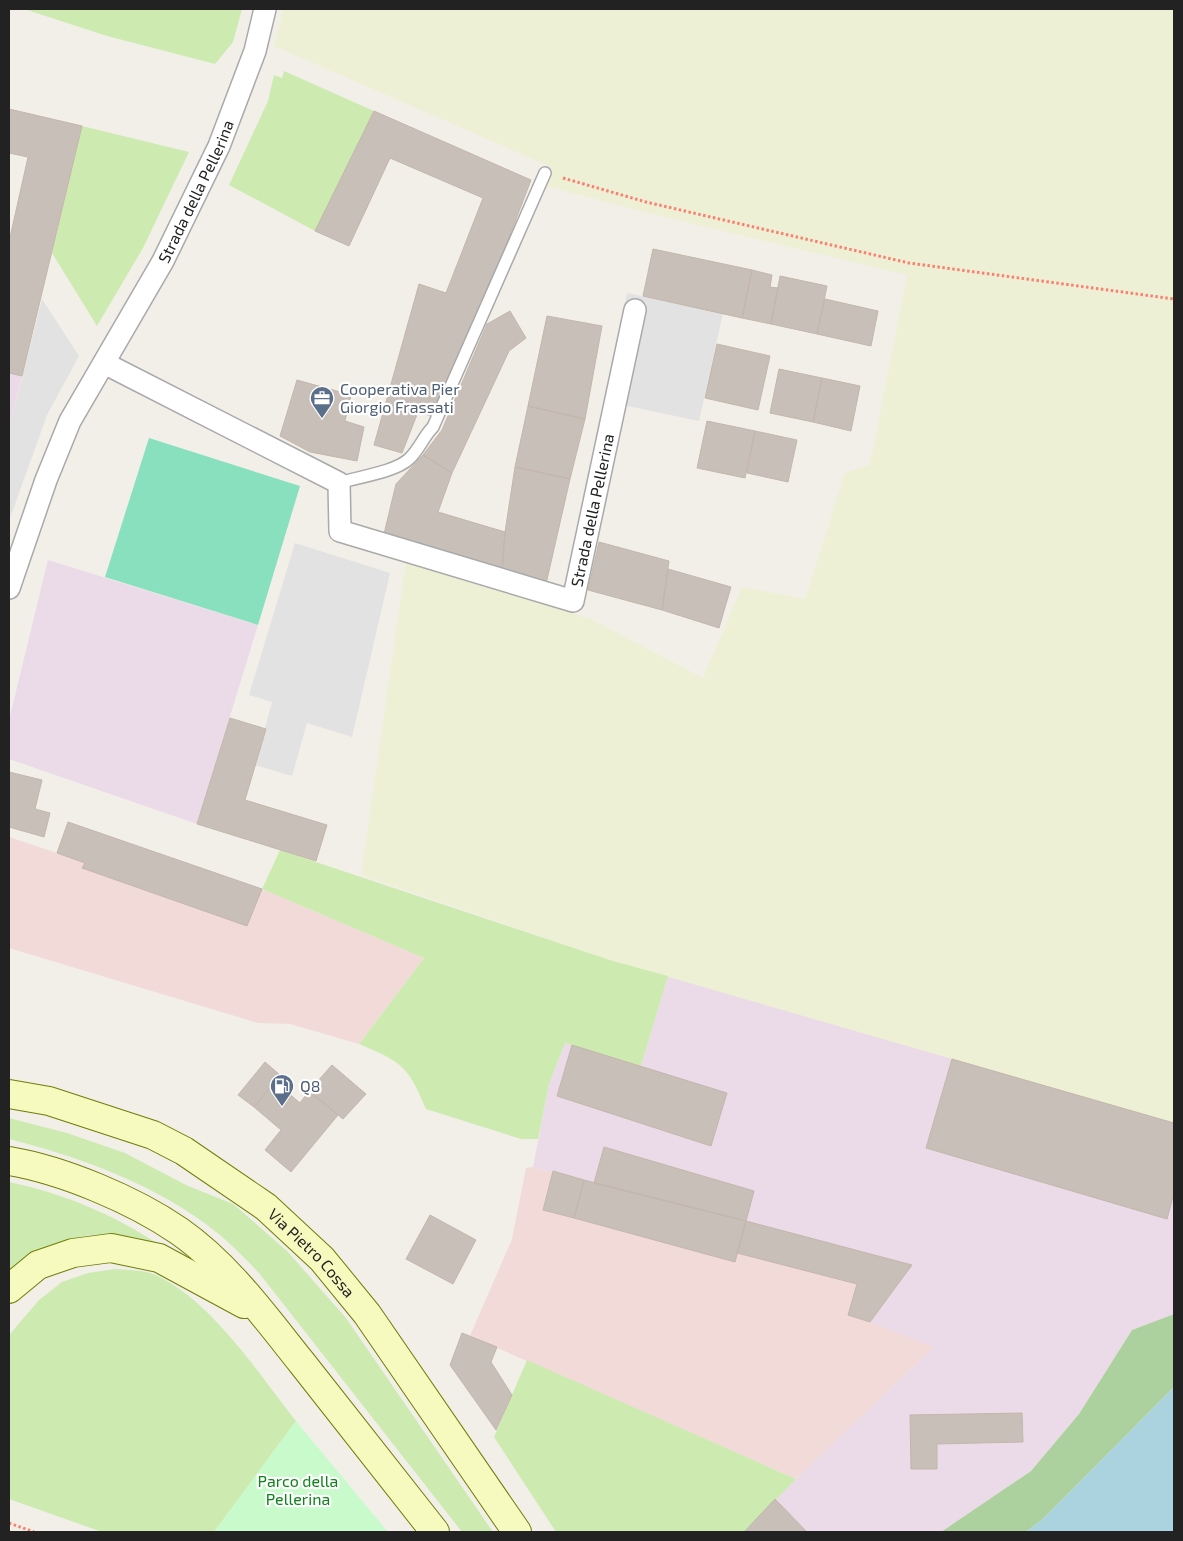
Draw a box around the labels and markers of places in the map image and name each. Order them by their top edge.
place label: Cooperativa Pier Giorgio Frassati [340,379,460,416]
office icon: Cooperativa Pier Giorgio Frassati [309,385,335,419]
fuel station icon: Q8 [269,1073,295,1107]
place label: Q8 [300,1076,320,1096]

